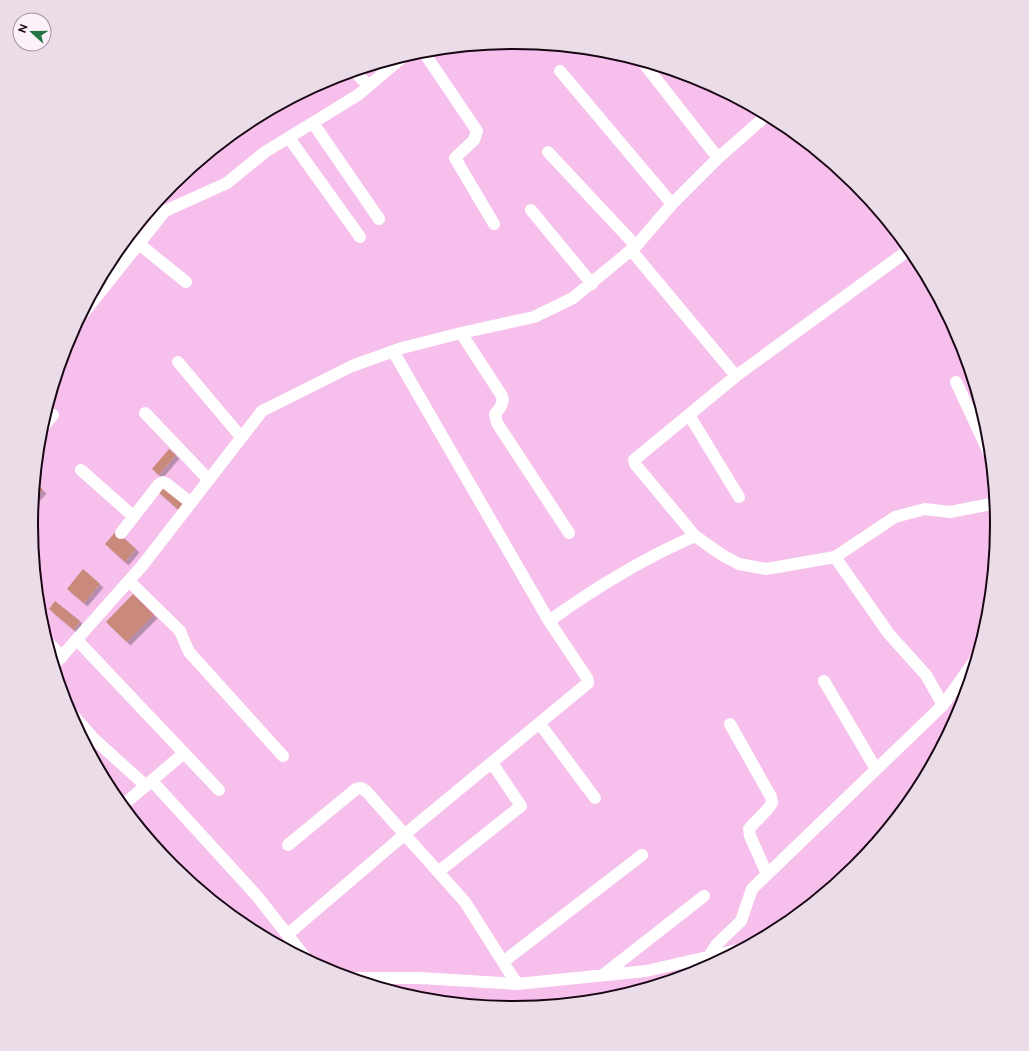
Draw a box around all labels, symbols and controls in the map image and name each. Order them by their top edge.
north arrow [12,12,52,52]
text: N [16,22,31,35]

